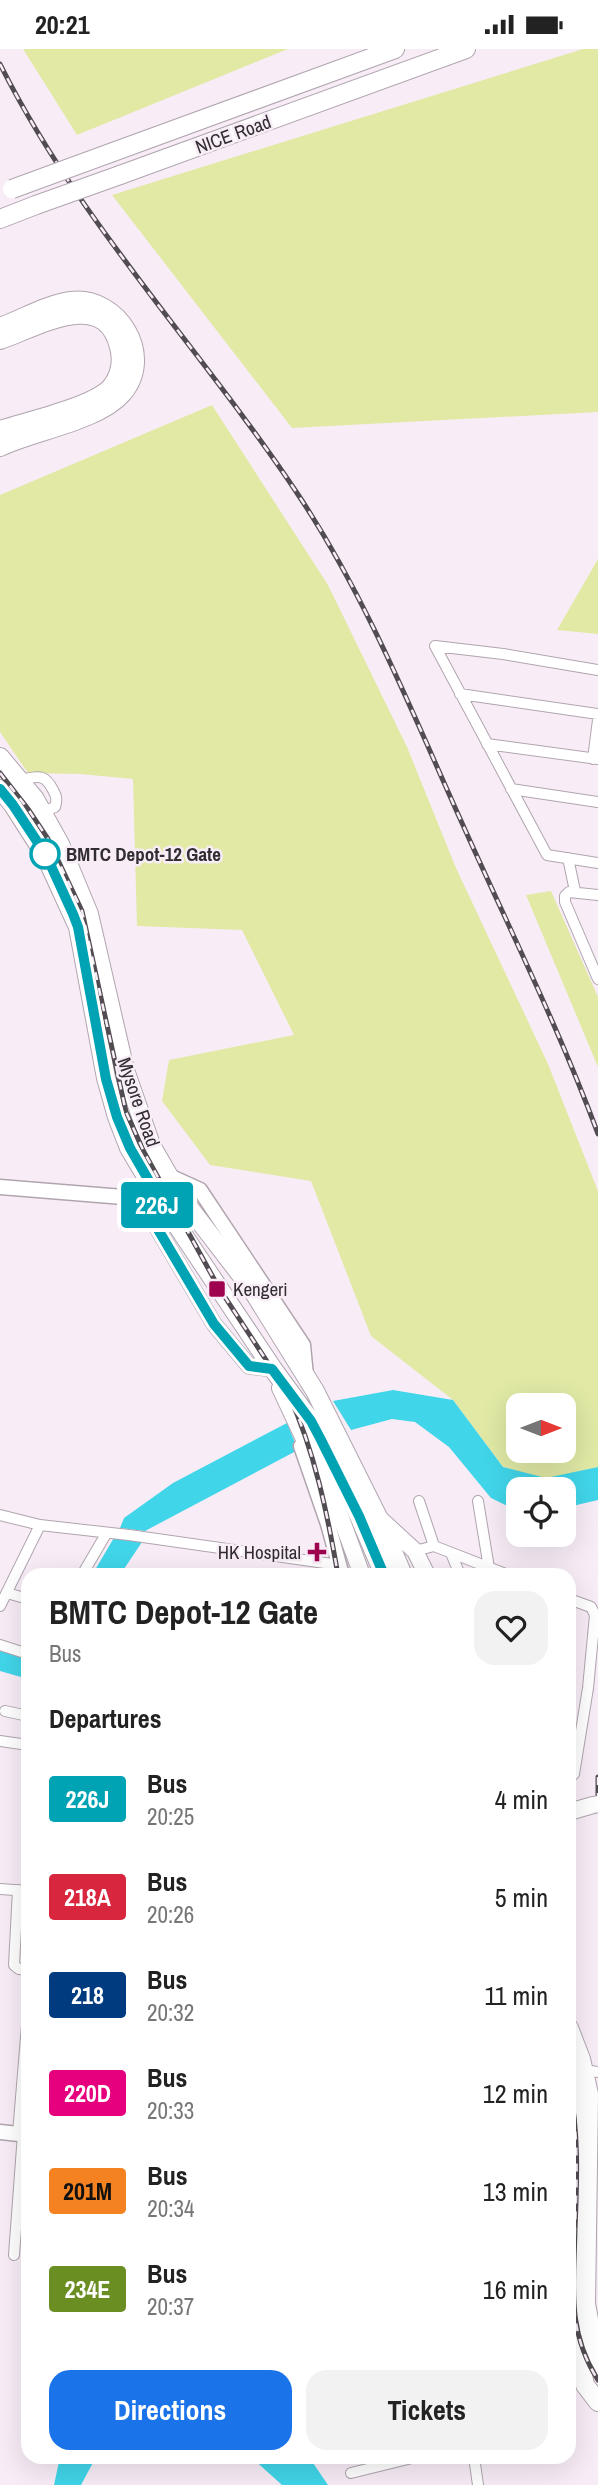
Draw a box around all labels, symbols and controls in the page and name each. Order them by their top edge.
text: 20:21 [35,7,90,42]
street label: NICE Road [192,108,274,160]
marker: BMTC Depot-12 Gate [30,839,60,869]
place label: BMTC Depot-12 Gate [66,841,221,867]
street label: Mysore Road [112,1054,166,1150]
line badge: 226J [108,1182,206,1228]
text: 226J [135,1189,179,1221]
place label: Kengeri [233,1276,288,1302]
marker: Kengeri [207,1279,227,1299]
north arrow [506,1393,576,1463]
map controls [506,1393,576,1547]
button: locate [506,1477,576,1547]
place label: HK Hospital [218,1539,301,1565]
marker: HK Hospital [307,1542,327,1562]
text: BMTC Depot-12 Gate [49,1590,318,1634]
button: heart [474,1591,548,1665]
text: Bus [49,1638,82,1669]
text: Departures [49,1701,162,1736]
text: Bus [147,1766,187,1801]
text: 4 min [495,1782,548,1817]
text: 226J [66,1783,109,1815]
text: 20:25 [147,1801,194,1832]
text: Bus [147,1864,187,1899]
text: 5 min [495,1880,548,1915]
text: 218A [64,1881,111,1913]
text: 20:26 [147,1899,194,1930]
text: Bus [147,1962,187,1997]
text: 11 min [484,1978,548,2013]
text: 218 [71,1979,104,2011]
text: 20:32 [147,1997,194,2028]
text: Bus [147,2060,187,2095]
text: 12 min [483,2076,548,2111]
text: 220D [64,2077,111,2109]
text: 20:33 [147,2095,194,2126]
text: Bus [147,2158,188,2193]
text: 13 min [483,2174,548,2209]
text: 201M [63,2175,112,2207]
text: 20:34 [147,2193,194,2224]
text: Bus [147,2256,187,2291]
text: 16 min [483,2272,548,2307]
text: 234E [65,2273,110,2305]
text: 20:37 [147,2291,194,2322]
button: Directions [49,2370,292,2450]
button: Tickets [306,2370,548,2450]

